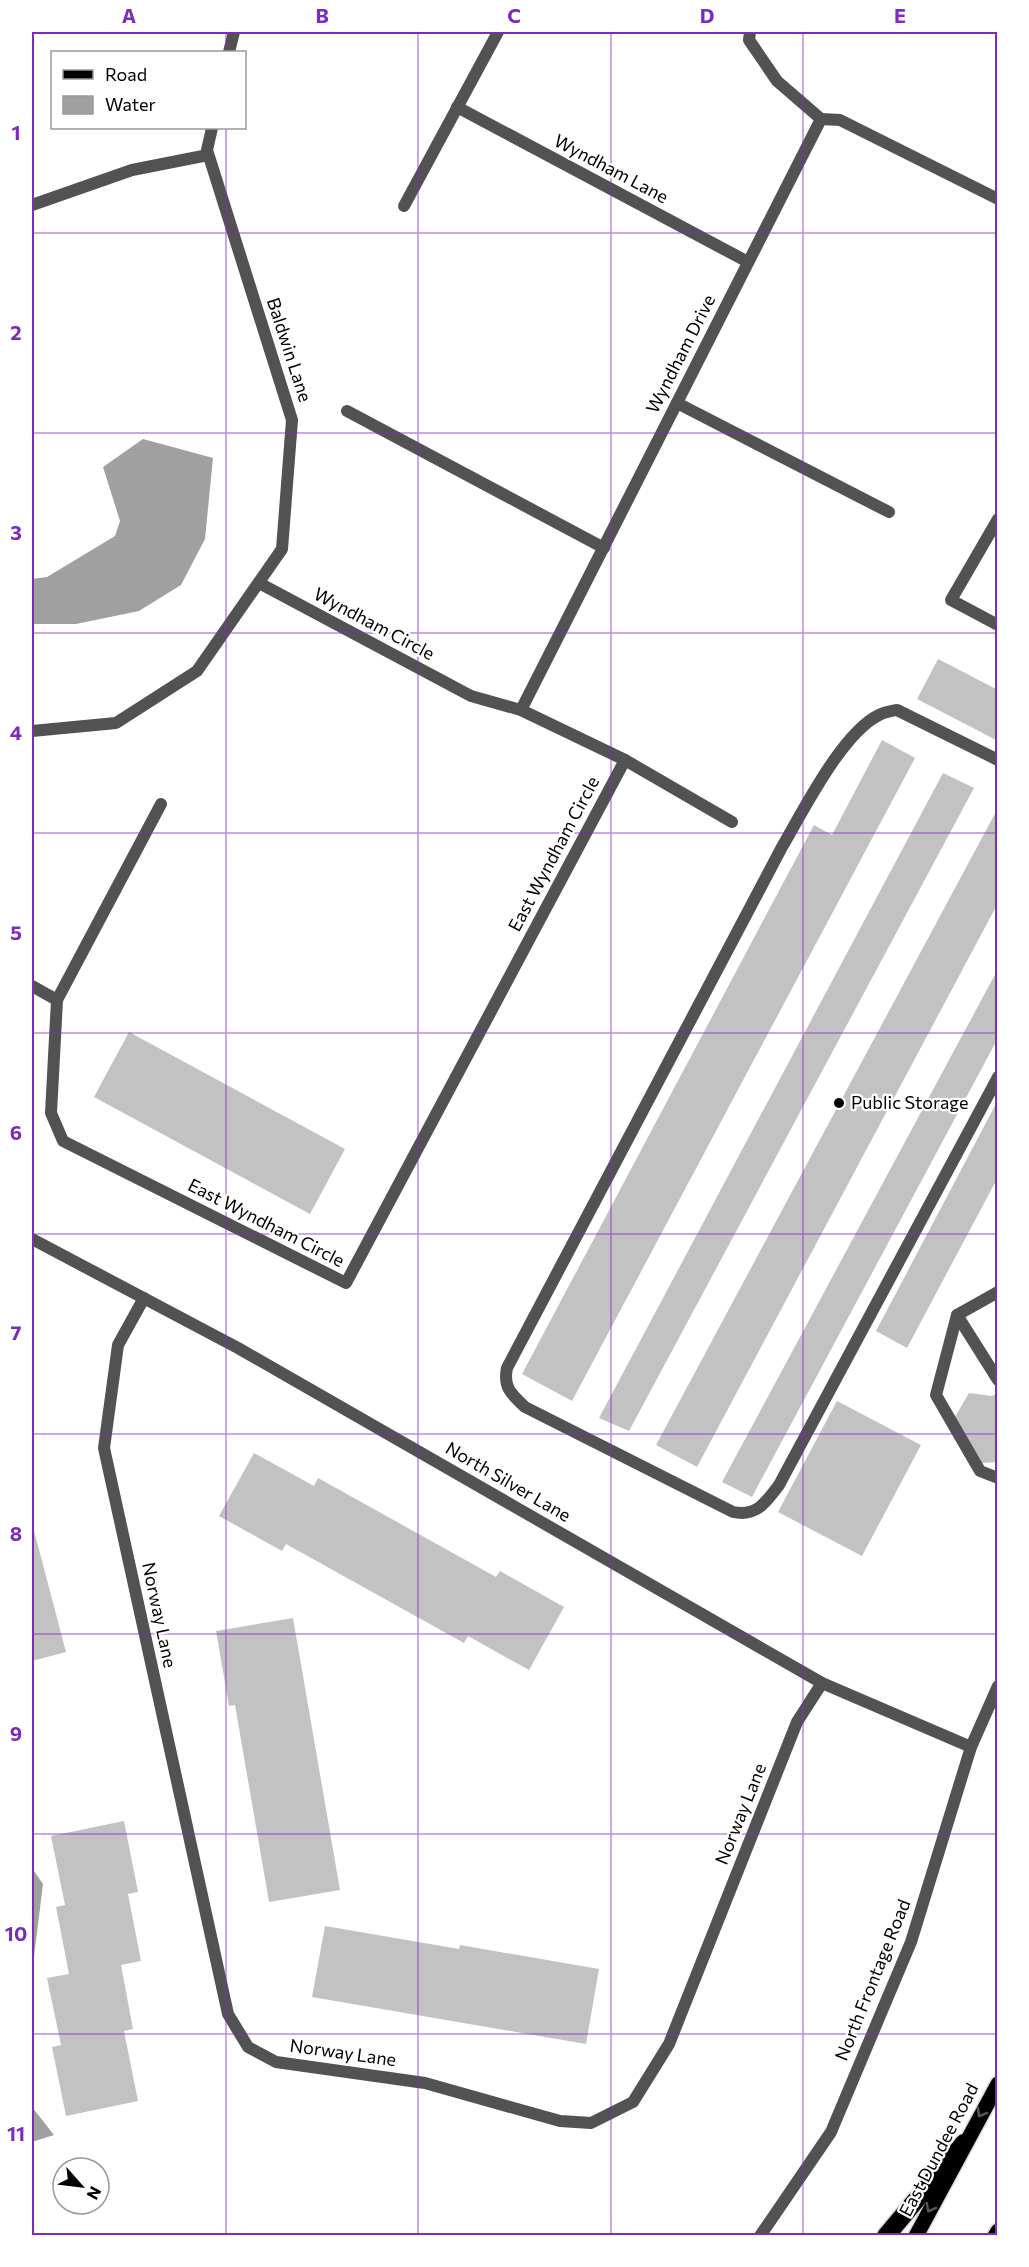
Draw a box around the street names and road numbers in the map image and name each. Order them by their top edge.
street label: Wyndham Lane [551,129,672,207]
street label: Wyndham Drive [641,291,719,417]
street label: Baldwin Lane [263,295,317,405]
street label: Wyndham Circle [310,582,439,664]
street label: East Wyndham Circle [503,772,603,935]
street label: East Wyndham Circle [185,1173,348,1271]
street label: North Silver Lane [442,1436,575,1526]
street label: Norway Lane [138,1560,182,1670]
street label: Norway Lane [710,1760,770,1867]
street label: North Frontage Road [830,1896,914,2063]
street label: Norway Lane [289,2034,398,2070]
street label: East Dundee Road [894,2079,982,2220]

